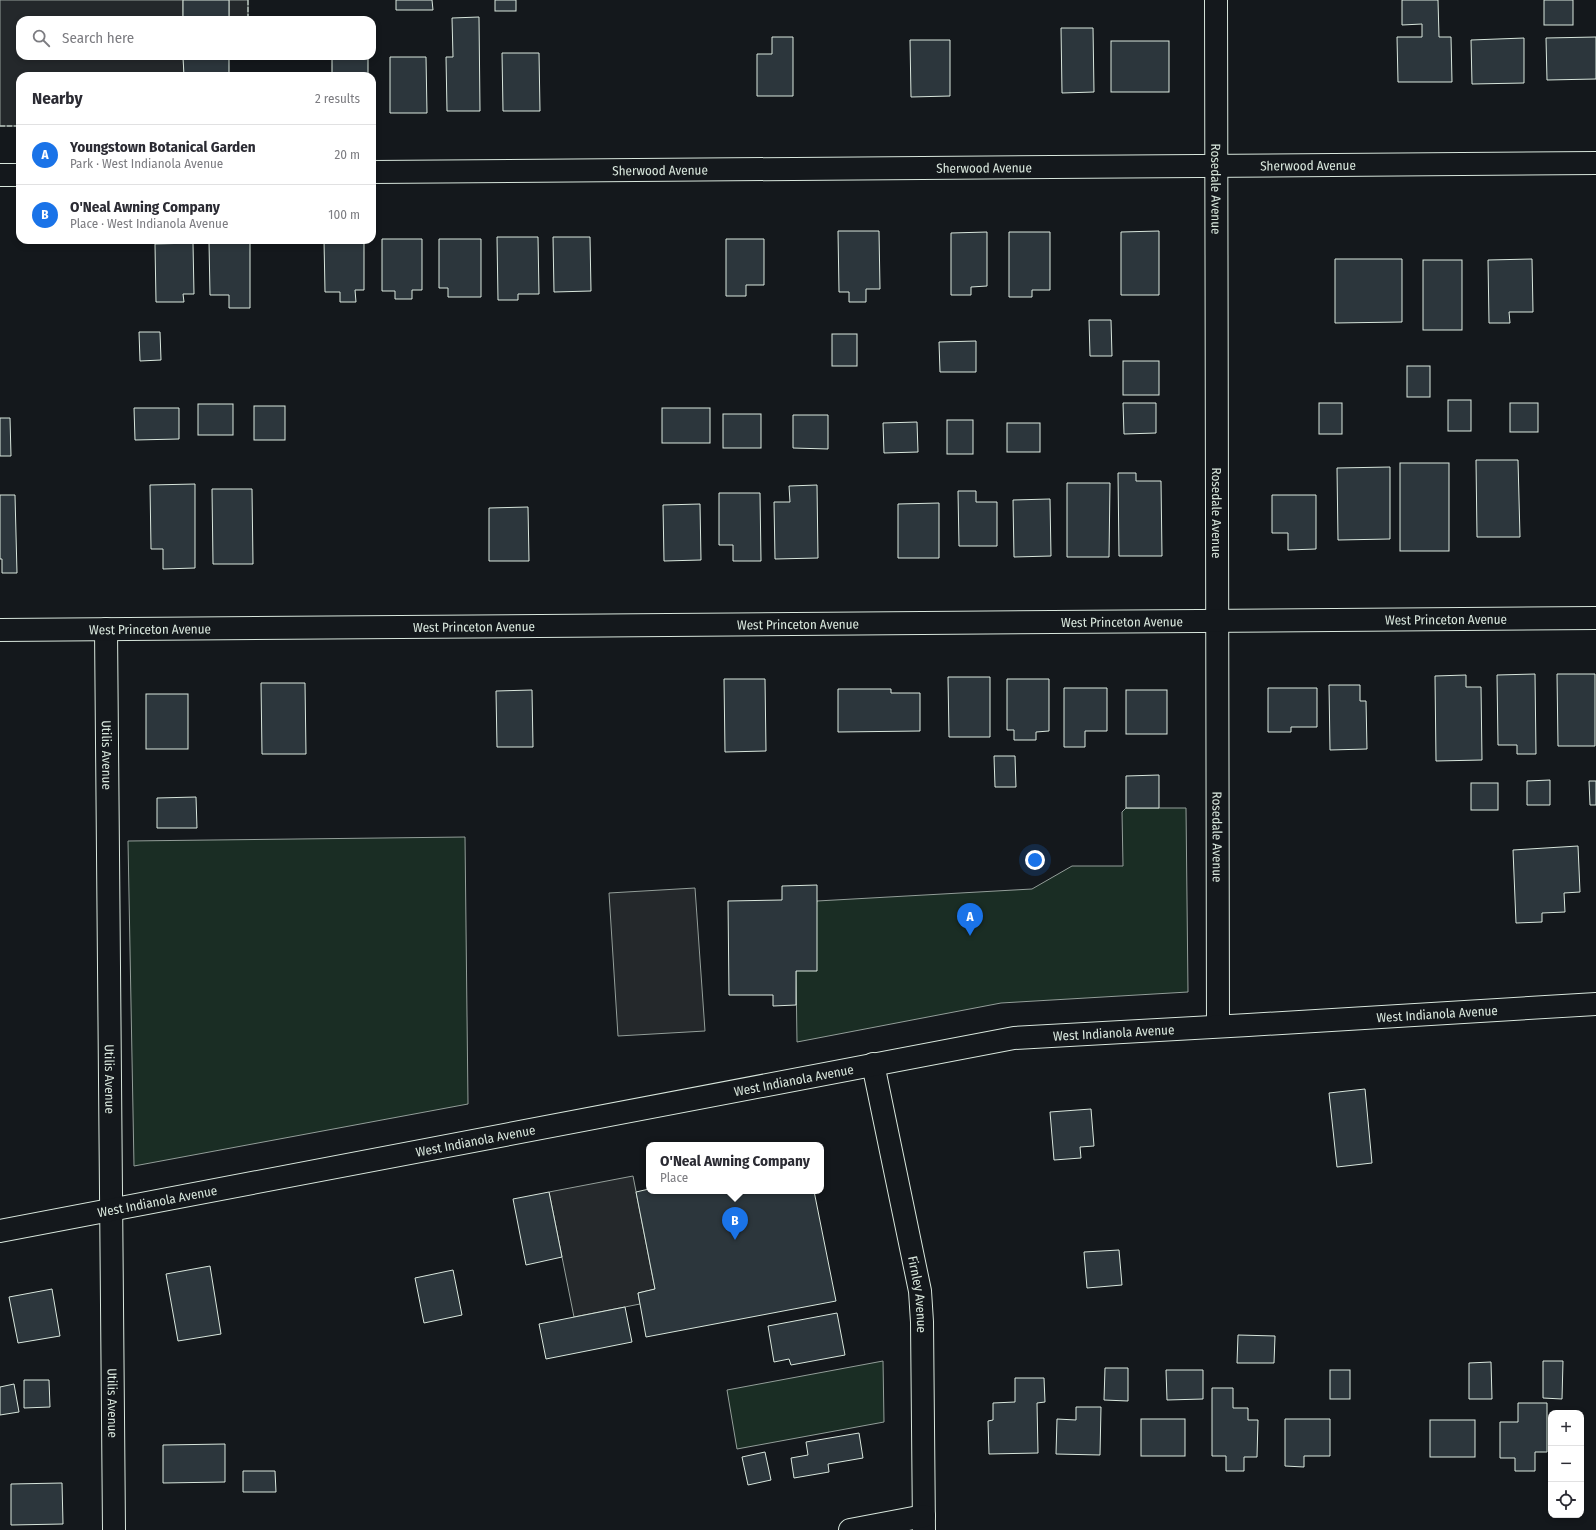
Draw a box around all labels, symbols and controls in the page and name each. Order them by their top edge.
search box [16,16,376,60]
icon: search [30,27,52,49]
text: Search here [62,29,134,47]
text: Nearby [32,88,83,109]
text: 2 results [315,91,360,106]
text: Youngstown Botanical Garden [70,138,256,156]
street label: Rosedale Avenue [1208,144,1223,234]
text: A [41,147,49,162]
text: 20 m [334,147,360,162]
text: Park · West Indianola Avenue [70,156,223,171]
street label: Sherwood Avenue [1260,158,1356,173]
street label: Sherwood Avenue [936,160,1032,176]
street label: Sherwood Avenue [612,163,708,178]
text: O'Neal Awning Company [70,198,220,216]
text: B [41,207,49,222]
text: 100 m [328,207,360,222]
text: Place · West Indianola Avenue [70,216,228,231]
street label: Rosedale Avenue [1209,468,1224,558]
street label: West Princeton Avenue [1385,612,1507,628]
street label: West Princeton Avenue [1061,614,1183,630]
street label: West Princeton Avenue [737,617,859,632]
street label: West Princeton Avenue [413,619,535,635]
street label: West Princeton Avenue [89,621,211,637]
street label: Utilis Avenue [99,720,114,790]
street label: Rosedale Avenue [1210,792,1225,882]
your location [1025,850,1045,870]
pin: A [957,903,983,936]
street label: West Indianola Avenue [1376,1003,1498,1025]
street label: West Indianola Avenue [1053,1022,1175,1044]
street label: Utilis Avenue [102,1044,117,1114]
street label: West Indianola Avenue [733,1062,855,1099]
street label: West Indianola Avenue [414,1122,537,1160]
popup [646,1142,824,1194]
text: O'Neal Awning Company [660,1152,810,1170]
text: Place [660,1170,688,1185]
street label: West Indianola Avenue [96,1183,218,1220]
pin: B [722,1207,748,1240]
street label: Firnley Avenue [905,1255,929,1333]
street label: Utilis Avenue [105,1368,120,1438]
map controls [1548,1410,1584,1518]
button: + [1548,1410,1584,1446]
button: − [1548,1446,1584,1482]
button: locate [1548,1482,1584,1518]

